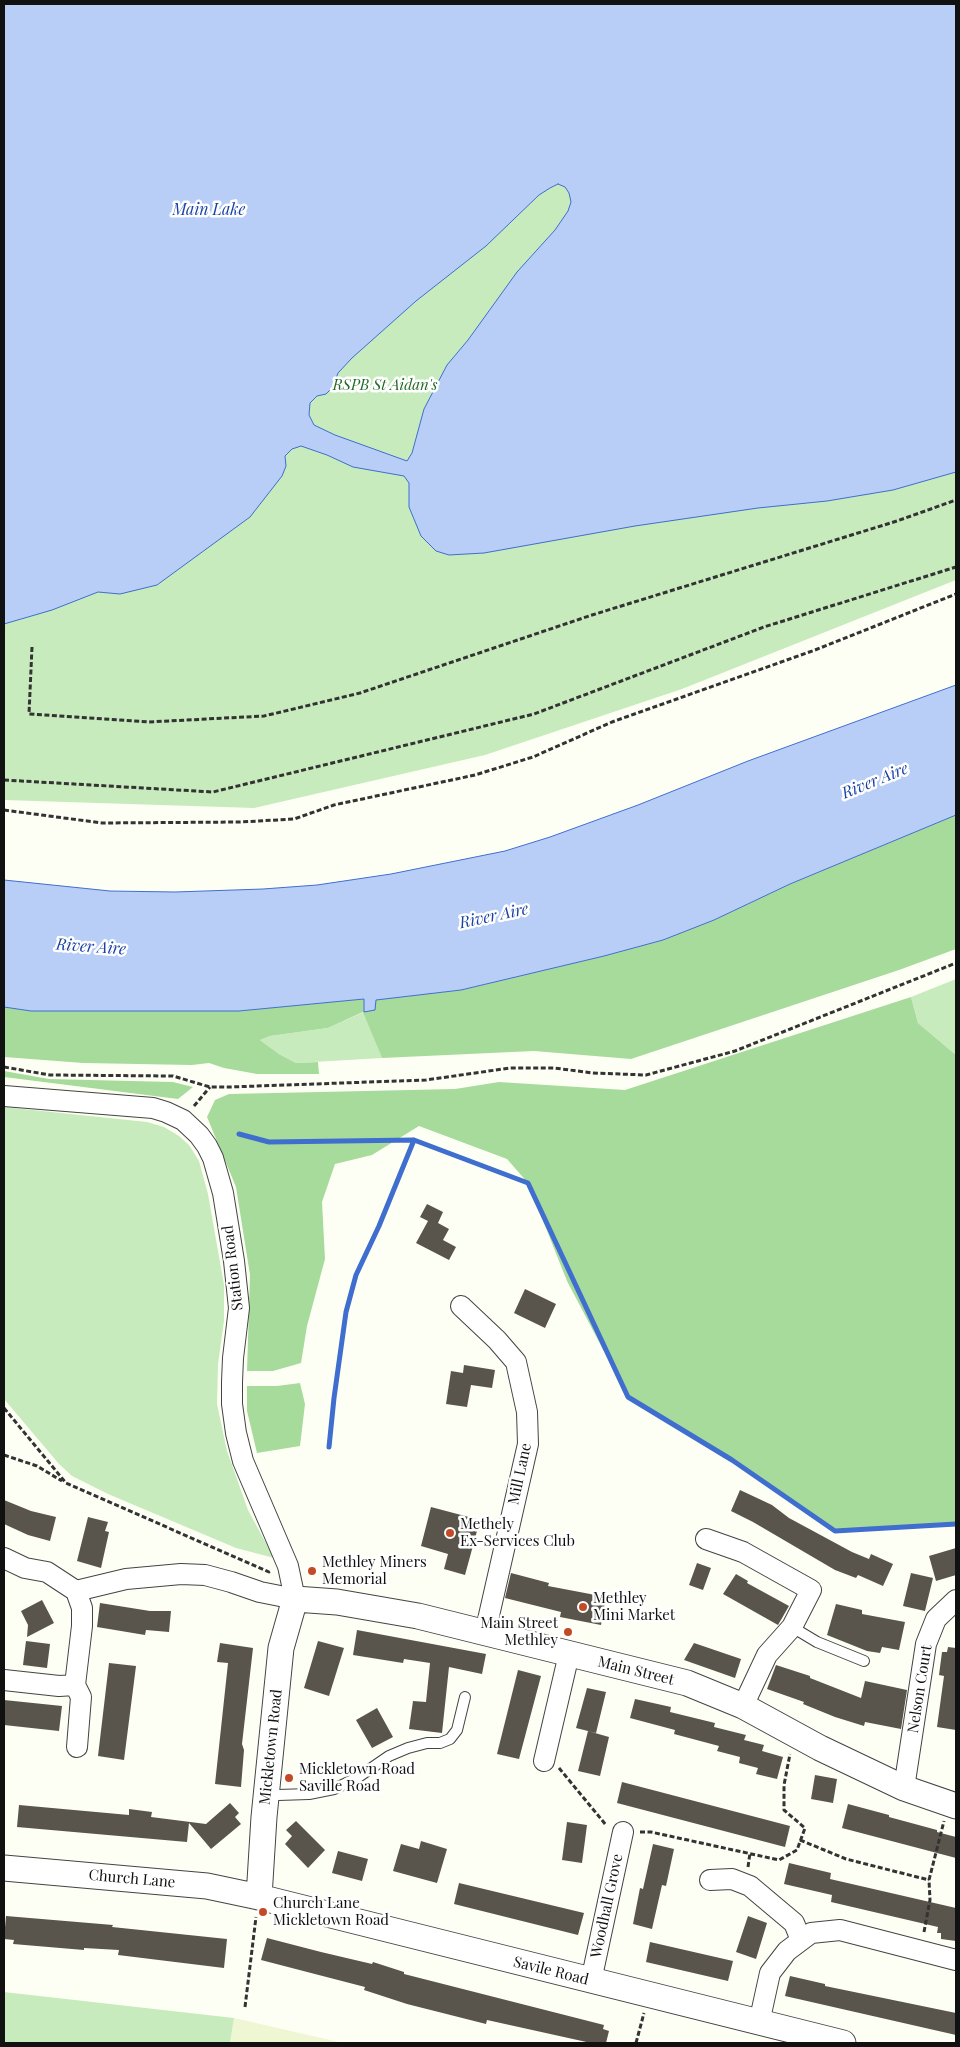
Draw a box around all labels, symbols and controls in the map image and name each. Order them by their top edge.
water label: Main Lake [173,200,245,220]
park label: RSPB St Aidan's [333,376,437,394]
water label: River Aire [839,759,911,803]
water label: River Aire [458,899,530,933]
water label: River Aire [55,935,127,959]
street label: Station Road [219,1224,247,1312]
street label: Mill Lane [505,1442,535,1506]
place label: Methely Ex-Services Club [460,1515,575,1550]
marker: Methely Ex-Services Club [444,1527,456,1539]
place label: Methley Miners Memorial [322,1553,427,1588]
marker: Methley Miners Memorial [306,1565,318,1577]
place label: Methley Mini Market [593,1589,675,1624]
marker: Methley Mini Market [577,1601,589,1613]
place label: Main Street Methley [480,1614,558,1649]
marker: Main Street Methley [562,1626,574,1638]
street label: Nelson Court [904,1644,936,1734]
street label: Main Street [596,1653,676,1689]
street label: Mickletown Road [256,1688,286,1806]
place label: Mickletown Road Saville Road [299,1760,415,1795]
marker: Mickletown Road Saville Road [283,1772,295,1784]
street label: Woodhall Grove [587,1852,627,1960]
street label: Church Lane [88,1866,176,1892]
place label: Church Lane Mickletown Road [273,1894,389,1929]
marker: Church Lane Mickletown Road [257,1906,269,1918]
street label: Savile Road [512,1953,590,1989]

